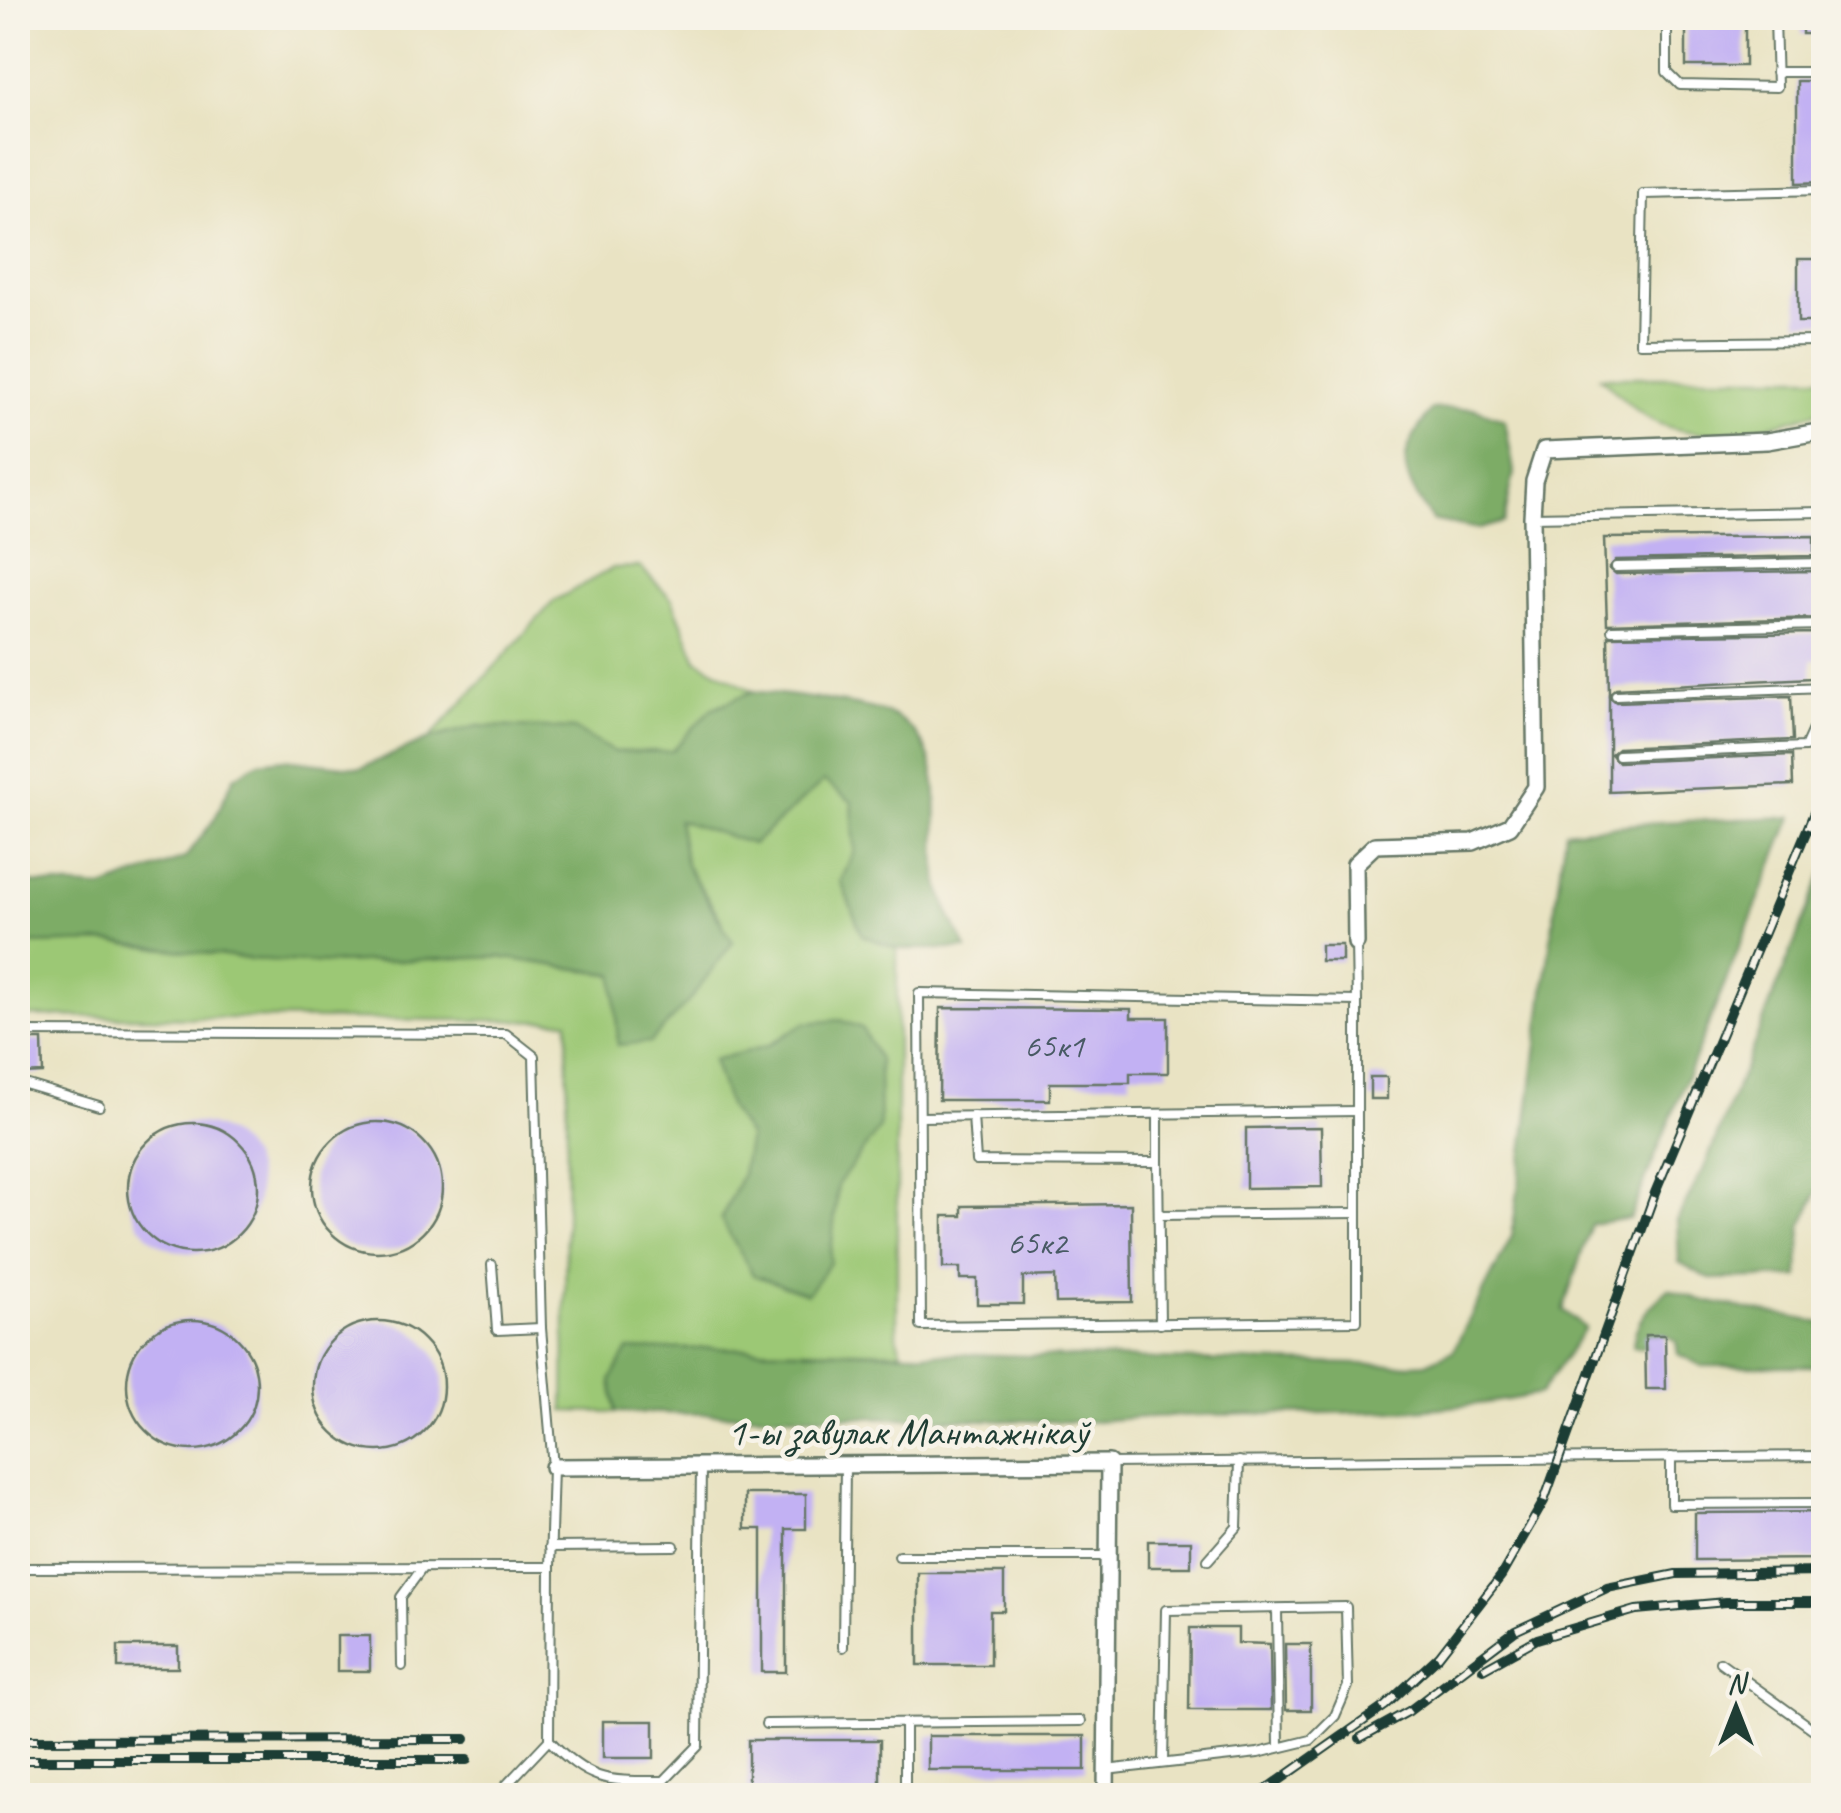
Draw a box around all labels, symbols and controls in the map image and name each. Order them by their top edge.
house number: 65к1 [1024,1023,1086,1068]
house number: 65к2 [1007,1220,1070,1265]
street label: 1-ы завулак Мантажнікаў [727,1407,1092,1457]
north arrow [1686,1658,1786,1758]
text: N [1727,1666,1749,1701]

